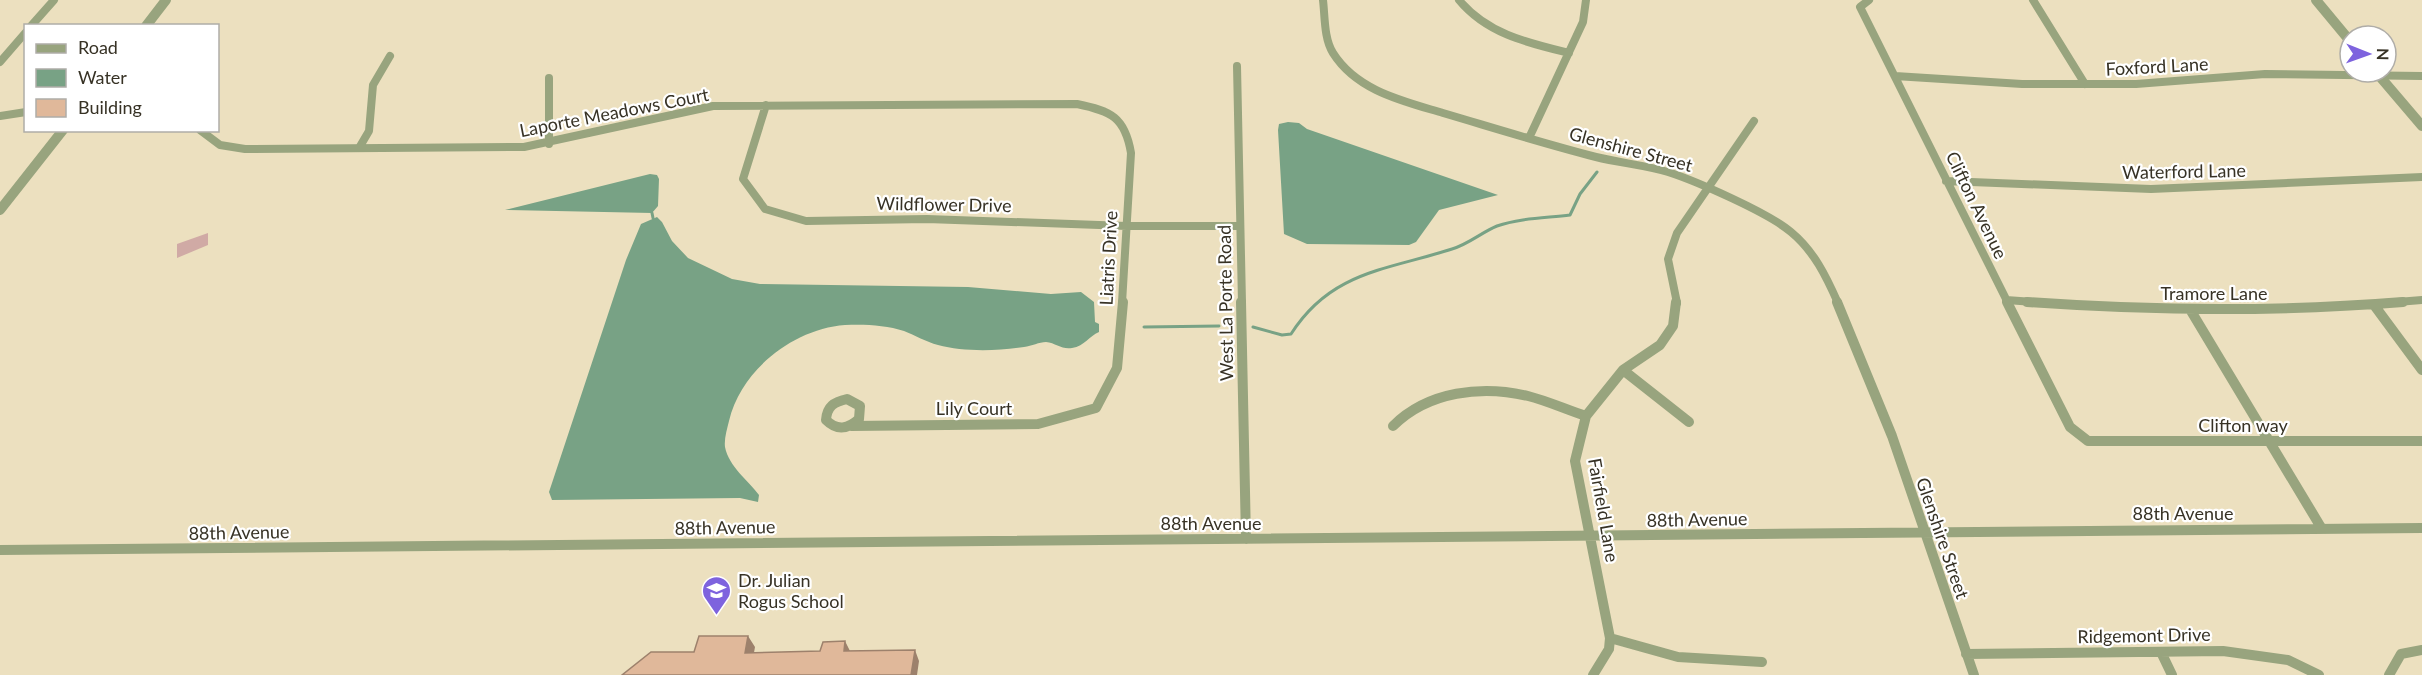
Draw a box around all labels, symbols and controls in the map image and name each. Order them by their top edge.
legend [24,24,219,132]
north arrow [2338,24,2398,84]
text: Road [78,36,118,58]
text: N [2374,48,2393,61]
street label: Foxford Lane [2105,52,2209,80]
text: Water [78,66,127,88]
street label: Laporte Meadows Court [518,83,711,141]
text: Building [78,96,142,118]
street label: Glenshire Street [1567,122,1696,176]
street label: Clifton Avenue [1942,148,2012,262]
street label: Waterford Lane [2122,159,2246,183]
street label: Wildflower Drive [876,192,1012,216]
street label: Liatris Drive [1095,210,1121,306]
street label: West La Porte Road [1213,225,1237,381]
street label: Tramore Lane [2160,282,2268,304]
street label: Lily Court [936,397,1013,419]
street label: Clifton way [2198,414,2288,436]
street label: Fairfield Lane [1584,456,1624,564]
street label: Glenshire Street [1912,475,1974,602]
street label: 88th Avenue [2133,502,2233,524]
street label: 88th Avenue [1646,507,1748,531]
street label: 88th Avenue [1161,512,1261,534]
street label: 88th Avenue [674,515,776,539]
street label: 88th Avenue [188,520,290,544]
place label: Dr. Julian Rogus School [738,569,844,612]
school or university icon: Dr. Julian Rogus School [701,574,733,616]
street label: Ridgemont Drive [2077,623,2211,647]

